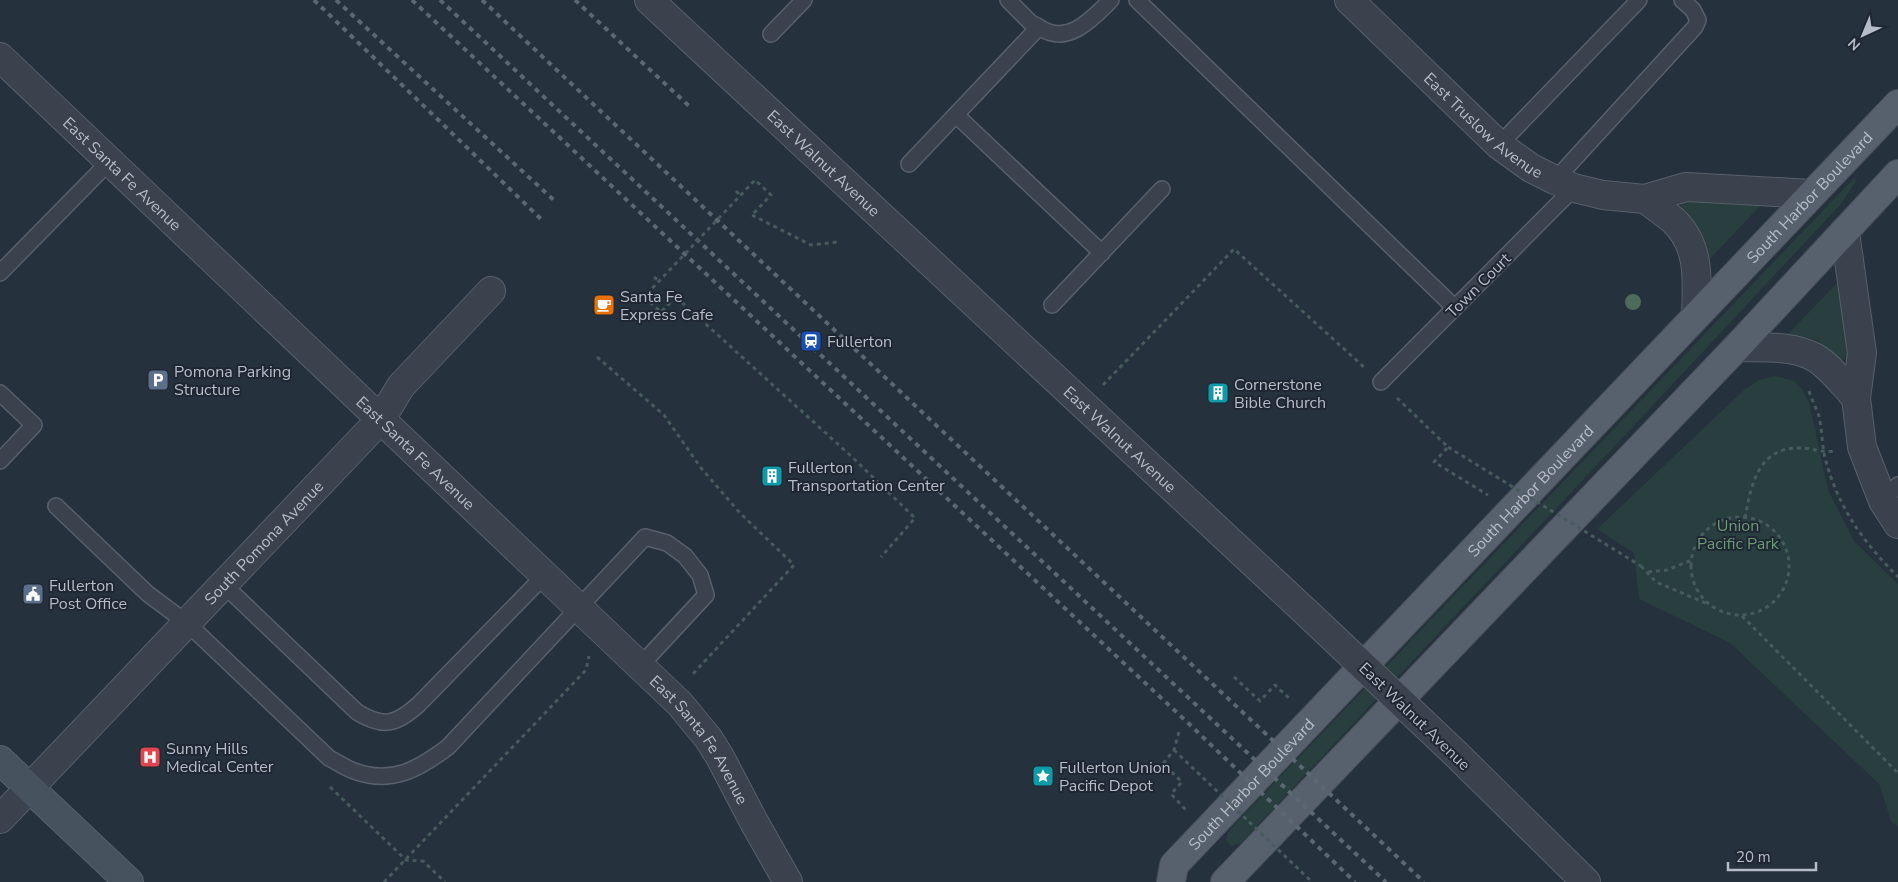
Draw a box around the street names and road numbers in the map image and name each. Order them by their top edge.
street label: East Truslow Avenue [1419,68,1546,184]
street label: East Walnut Avenue [762,105,885,222]
street label: East Santa Fe Avenue [58,112,186,236]
street label: South Harbor Boulevard [1742,127,1878,269]
street label: Town Court [1441,248,1516,323]
street label: East Walnut Avenue [1058,381,1181,498]
street label: East Santa Fe Avenue [351,392,479,515]
street label: South Harbor Boulevard [1463,421,1599,562]
street label: South Pomona Avenue [200,476,329,610]
street label: East Walnut Avenue [1354,658,1475,776]
street label: East Santa Fe Avenue [644,671,753,809]
street label: South Harbor Boulevard [1184,714,1320,855]

